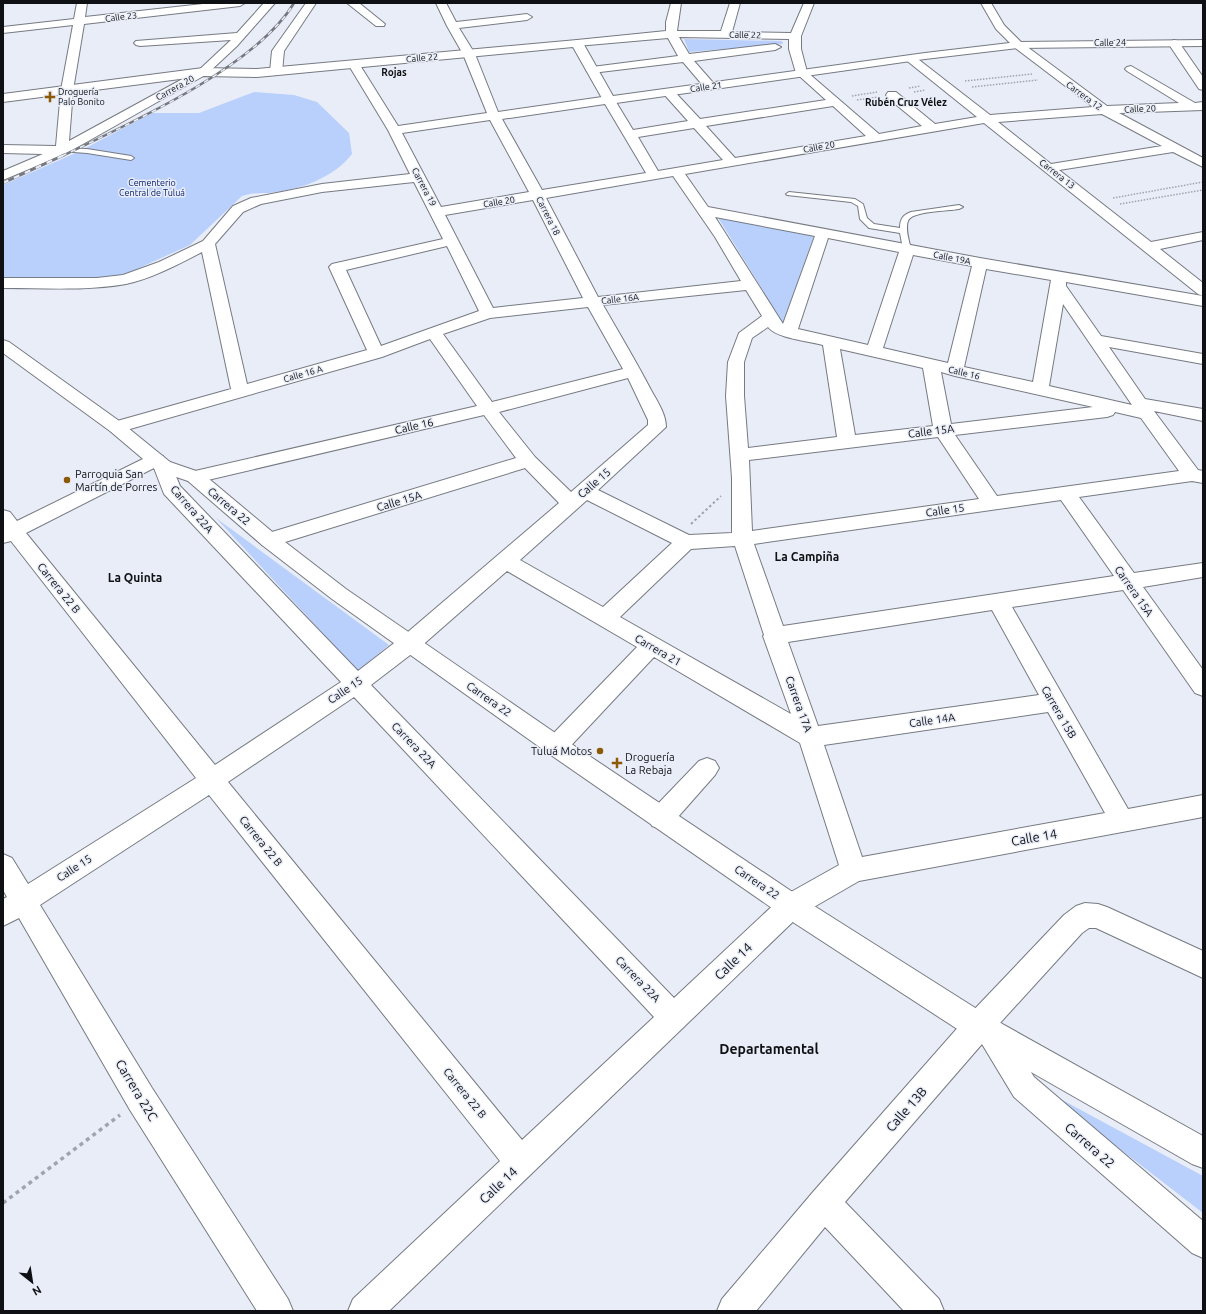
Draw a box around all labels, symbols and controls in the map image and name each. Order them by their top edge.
street label: Calle 23 [104,10,138,24]
street label: Calle 22 [729,30,761,40]
street label: Calle 24 [1094,38,1126,48]
street label: Calle 22 [406,52,438,64]
district label: Rojas [381,67,407,78]
street label: Carrera 20 [154,73,196,103]
street label: Calle 21 [689,80,723,94]
street label: Carrera 12 [1064,80,1104,112]
place label: Droguería Palo Bonito [58,87,105,107]
marker: Droguería Palo Bonito [45,92,55,102]
district label: Rubén Cruz Vélez [865,97,947,108]
street label: Calle 20 [1124,103,1156,115]
street label: Calle 20 [802,139,836,155]
street label: Carrera 13 [1037,157,1077,191]
street label: Carrera 19 [410,166,438,208]
park label: Cementerio Central de Tuluá [119,178,185,198]
street label: Calle 20 [482,195,516,209]
street label: Carrera 18 [534,195,562,237]
street label: Calle 19A [932,249,972,267]
street label: Calle 16A [601,292,640,306]
street label: Calle 16 A [282,364,324,384]
street label: Calle 16 [947,365,981,381]
street label: Calle 16 [394,416,434,436]
street label: Calle 15A [907,422,956,440]
street label: Calle 15 [575,466,613,500]
place label: Parroquia San Martín de Porres [75,468,157,493]
marker: Parroquia San Martín de Porres [62,475,72,485]
street label: Carrera 22A [168,483,216,536]
street label: Carrera 22 [205,485,253,527]
street label: Calle 15A [375,488,424,514]
street label: Calle 15 [925,501,965,519]
district label: La Campiña [775,550,839,563]
street label: Carrera 22 B [35,560,83,616]
street label: Carrera 15A [1112,564,1156,619]
district label: La Quinta [108,571,162,584]
street label: Carrera 21 [633,632,683,668]
street label: Calle 15 [325,674,365,706]
street label: Carrera 17A [783,674,815,734]
street label: Carrera 22 [464,679,514,719]
street label: Carrera 15B [1039,684,1079,740]
street label: Calle 14A [908,711,957,729]
street label: Carrera 22A [389,720,439,771]
place label: Tuluá Motos [531,745,592,757]
marker: Tuluá Motos [595,746,605,756]
place label: Droguería La Rebaja [625,751,675,776]
marker: Droguería La Rebaja [612,758,622,768]
street label: Carrera 22 B [237,813,285,869]
street label: Calle 14 [1010,826,1058,848]
street label: Calle 15 [54,852,94,884]
street label: Carrera 22 [732,863,782,901]
street label: Calle 14 [711,940,755,982]
street label: Carrera 22A [613,954,663,1005]
district label: Departamental [719,1041,819,1057]
street label: Carrera 22C [113,1057,161,1123]
street label: Carrera 22 B [441,1065,489,1121]
street label: Calle 13B [883,1084,929,1134]
street label: Carrera 22 [1062,1120,1118,1170]
street label: Calle 14 [476,1164,520,1206]
north arrow [12,1262,52,1302]
text: N [30,1283,44,1298]

